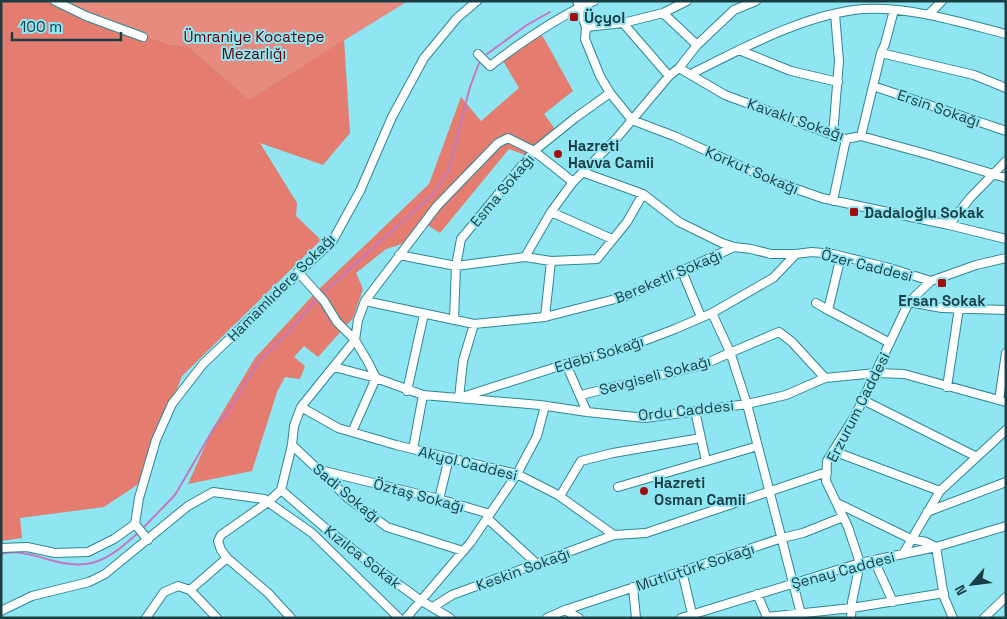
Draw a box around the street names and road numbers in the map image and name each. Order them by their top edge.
street label: Ersin Sokağı [895,85,983,131]
street label: Kavaklı Sokağı [745,94,847,144]
street label: Korkut Sokağı [702,142,802,198]
street label: Esma Sokağı [466,149,538,231]
street label: Hamamlıdere Sokağı [223,229,339,345]
street label: Özer Caddesi [819,244,915,286]
street label: Bereketli Sokağı [611,245,725,307]
street label: Edebi Sokağı [552,331,646,377]
street label: Erzurum Caddesi [822,349,894,465]
street label: Sevgiseli Sokağı [597,351,713,399]
street label: Ordu Caddesi [637,396,735,424]
street label: Akyol Caddesi [417,442,519,484]
street label: Sadi Sokağı [309,459,385,527]
street label: Öztaş Sokağı [372,474,466,516]
street label: Kızılca Sokak [321,521,405,593]
street label: Mutlutürk Sokağı [633,539,757,595]
street label: Keskin Sokağı [473,543,573,595]
street label: Şenay Caddesi [789,547,897,593]

